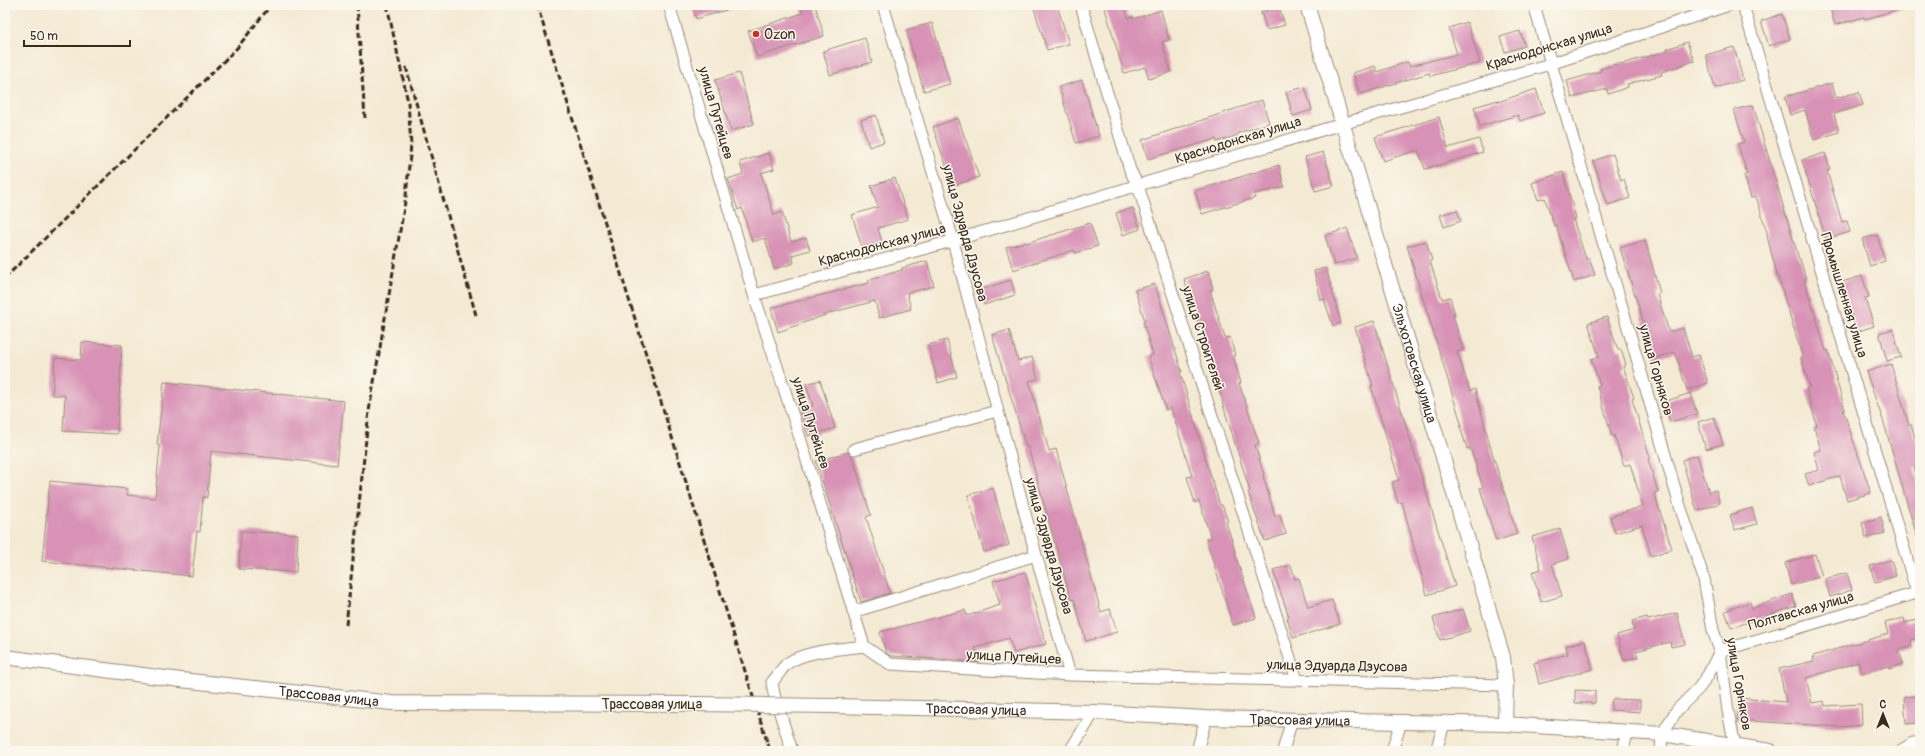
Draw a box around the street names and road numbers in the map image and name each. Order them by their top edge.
street label: Краснодонская улица [1484,20,1614,74]
street label: улица Путейцев [694,64,737,161]
street label: Краснодонская улица [1173,113,1303,167]
street label: улица Эдуарда Дзусова [938,162,991,303]
street label: Краснодонская улица [817,220,947,270]
street label: Промышленная улица [1817,230,1871,360]
street label: улица Строителей [1178,283,1228,392]
street label: Эльхотовская улица [1389,302,1441,425]
street label: улица Горняков [1635,322,1677,418]
street label: улица Путейцев [788,374,834,471]
street label: улица Эдуарда Дзусова [1021,475,1077,616]
street label: Полтавская улица [1746,588,1856,634]
street label: улица Горняков [1722,635,1756,732]
street label: улица Путейцев [965,646,1062,668]
street label: улица Эдуарда Дзусова [1265,656,1408,676]
street label: Трассовая улица [278,682,380,710]
street label: Трассовая улица [602,696,702,713]
street label: Трассовая улица [925,700,1026,719]
street label: Трассовая улица [1249,710,1350,729]

